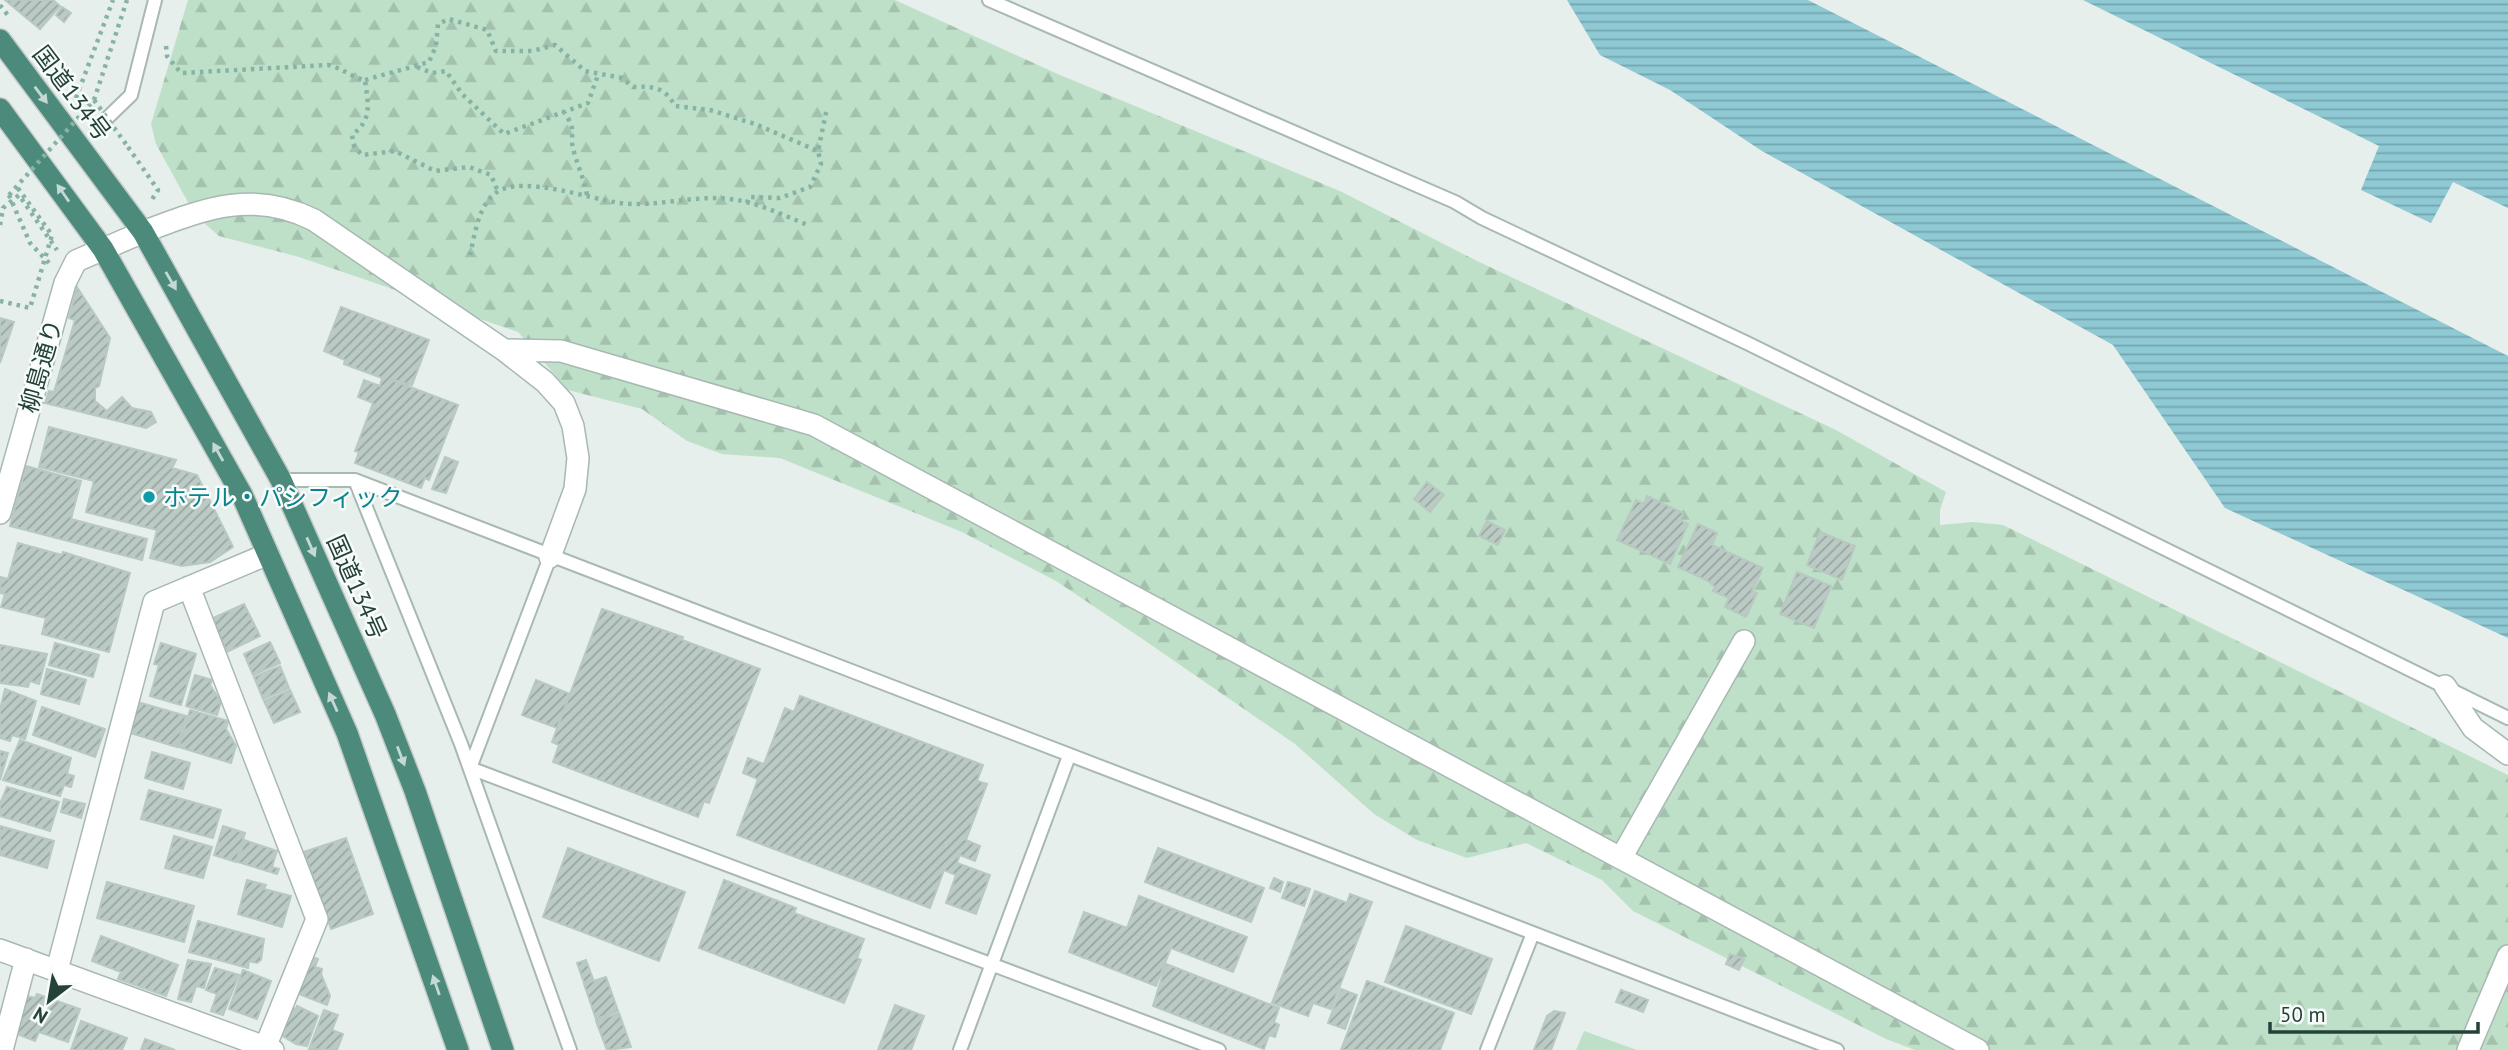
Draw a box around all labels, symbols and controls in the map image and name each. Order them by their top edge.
street label: 国道134号 [26,39,118,147]
one-way arrow [33,86,47,104]
one-way arrow [56,184,70,202]
one-way arrow [165,271,177,291]
street label: 柳島通り [13,316,69,416]
one-way arrow [212,442,224,461]
place label: ホテル・パシフィック [163,482,403,513]
marker: ホテル・パシフィック [141,489,157,505]
street label: 国道134号 [320,530,394,644]
one-way arrow [306,537,317,558]
one-way arrow [328,692,339,713]
one-way arrow [396,746,407,767]
north arrow [14,966,84,1036]
one-way arrow [430,975,441,996]
scale bar [2270,990,2478,1034]
text: 50 m [2280,1001,2326,1028]
text: N [29,1002,52,1029]

